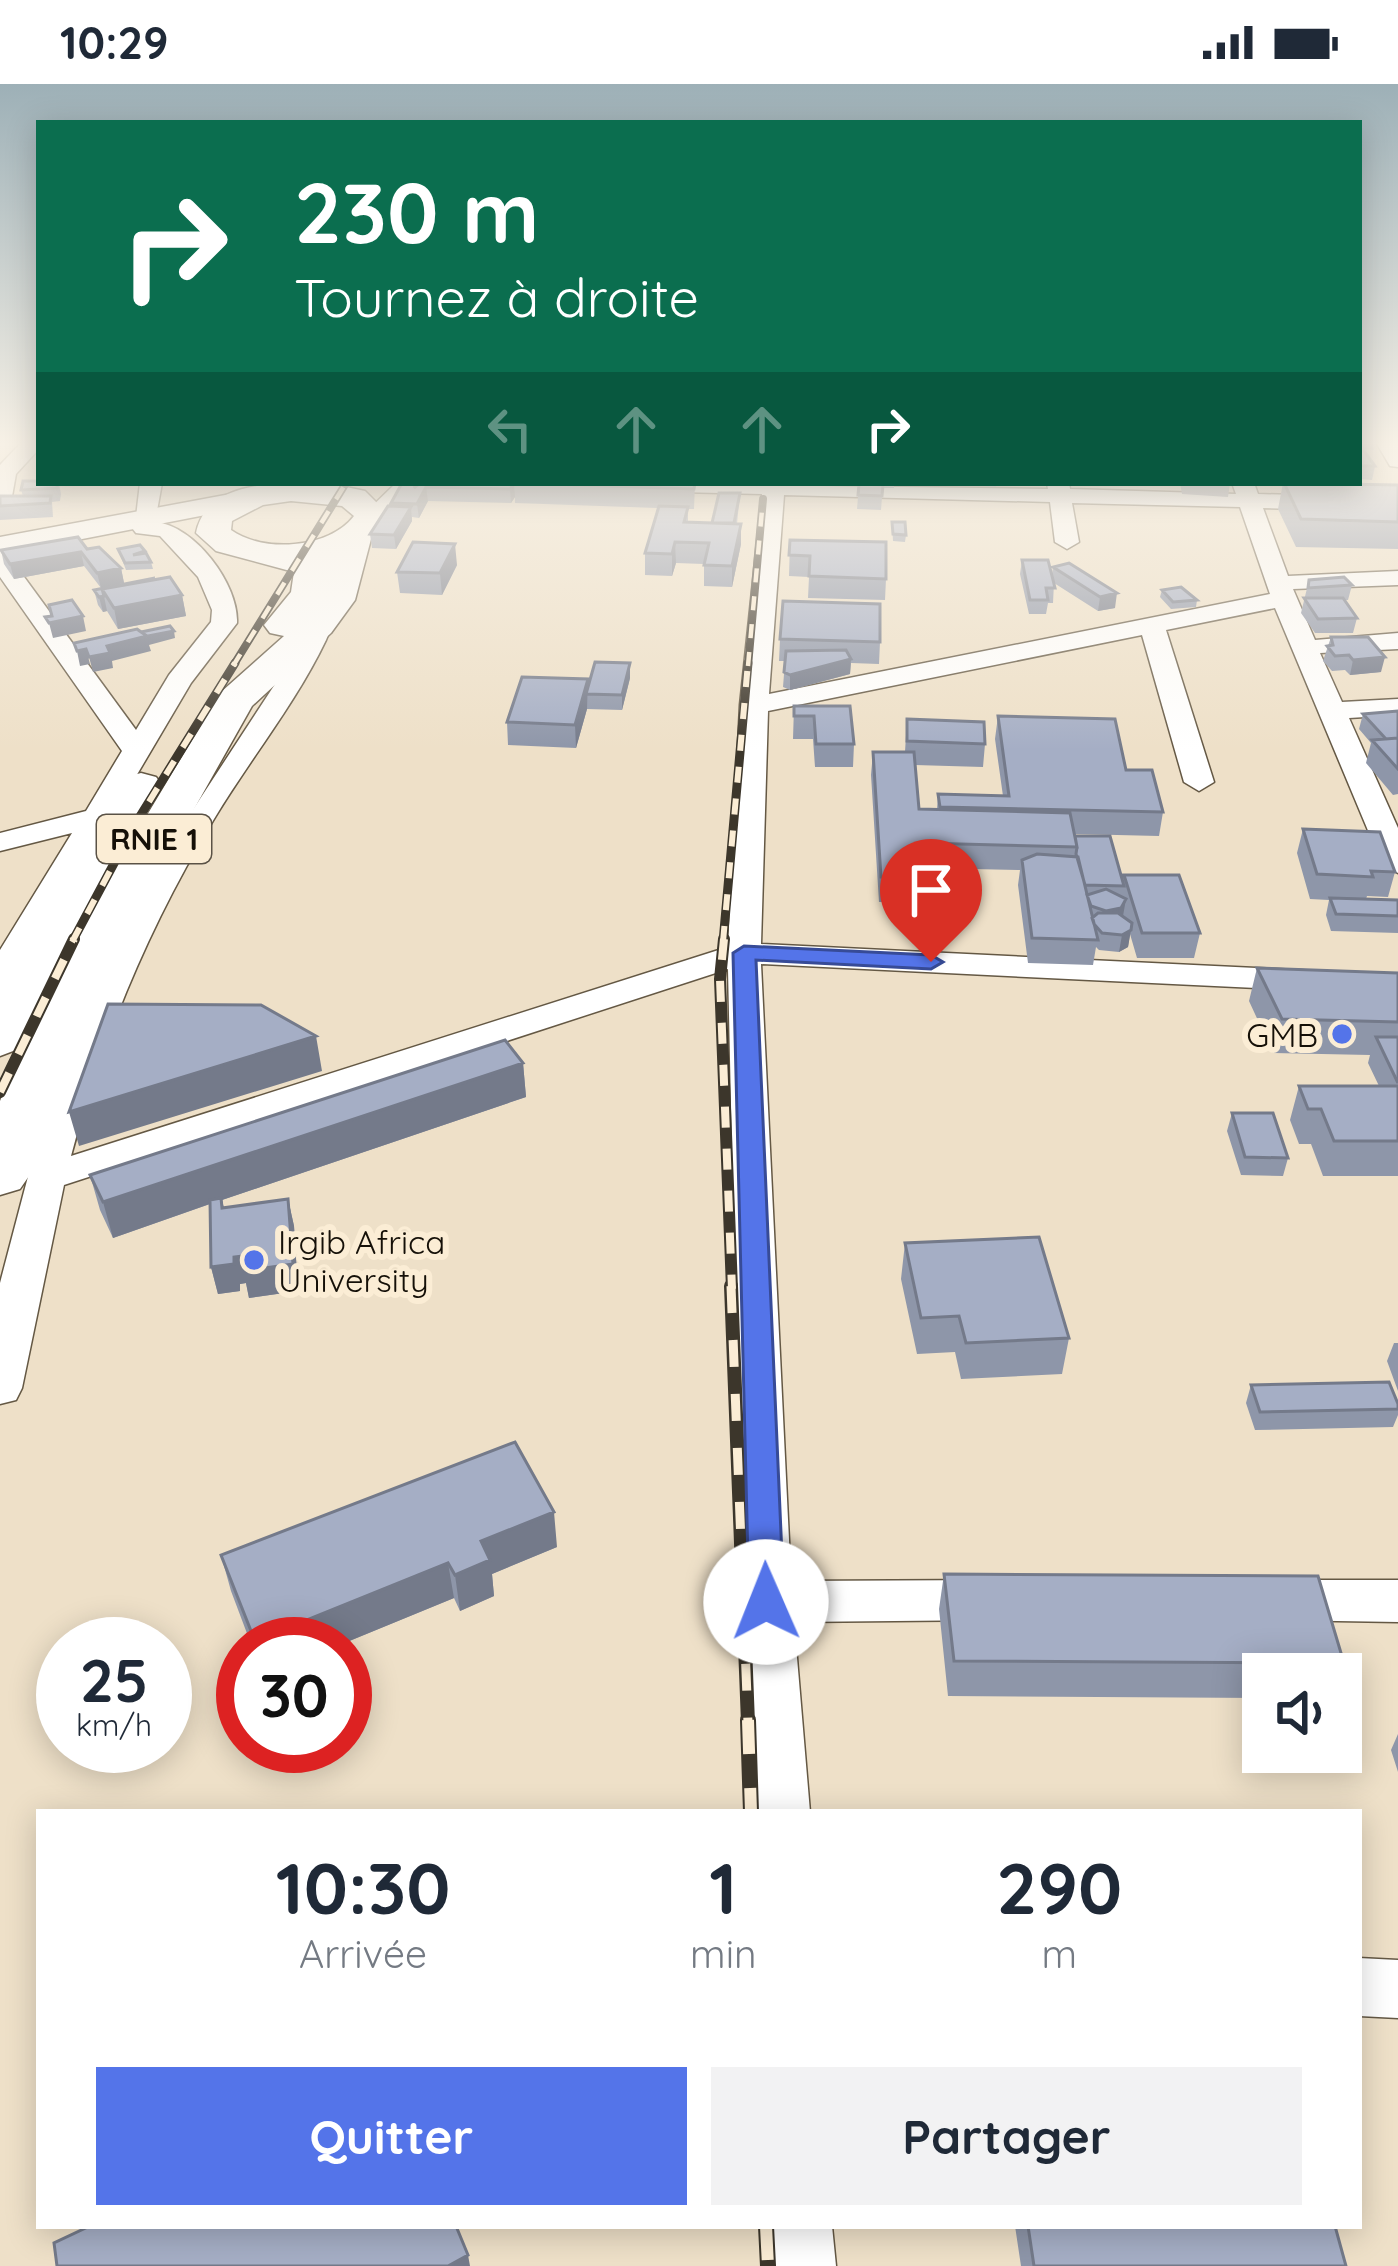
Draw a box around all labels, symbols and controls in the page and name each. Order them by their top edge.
text: 10:29 [60,14,169,70]
text: 230 m [294,159,539,264]
icon: right [96,168,252,324]
text: Tournez à droite [294,263,699,331]
icon: left [477,396,543,462]
icon: ahead [603,396,669,462]
icon: ahead [729,396,795,462]
icon: right [855,396,921,462]
road number: RNIE 1 [97,815,211,863]
pin [880,839,982,962]
icon: arrive [898,857,964,923]
place label: GMB [1246,1014,1318,1055]
marker: GMB [1329,1021,1355,1047]
place label: Irgib Africa University [278,1221,445,1300]
marker: Irgib Africa University [241,1247,267,1273]
position arrow [703,1539,829,1665]
speed limit sign: 30 [216,1617,372,1773]
text: 25 [80,1642,148,1717]
map controls [1242,1653,1362,1773]
button: sound [1242,1653,1362,1773]
text: km/h [76,1706,152,1744]
text: 10:30 [276,1842,450,1932]
text: 1 [709,1842,737,1932]
text: 290 [996,1842,1122,1932]
text: Arrivée [299,1929,427,1978]
text: min [690,1929,757,1978]
text: m [1041,1929,1077,1978]
button: Quitter [96,2067,687,2205]
button: Partager [711,2067,1302,2205]

